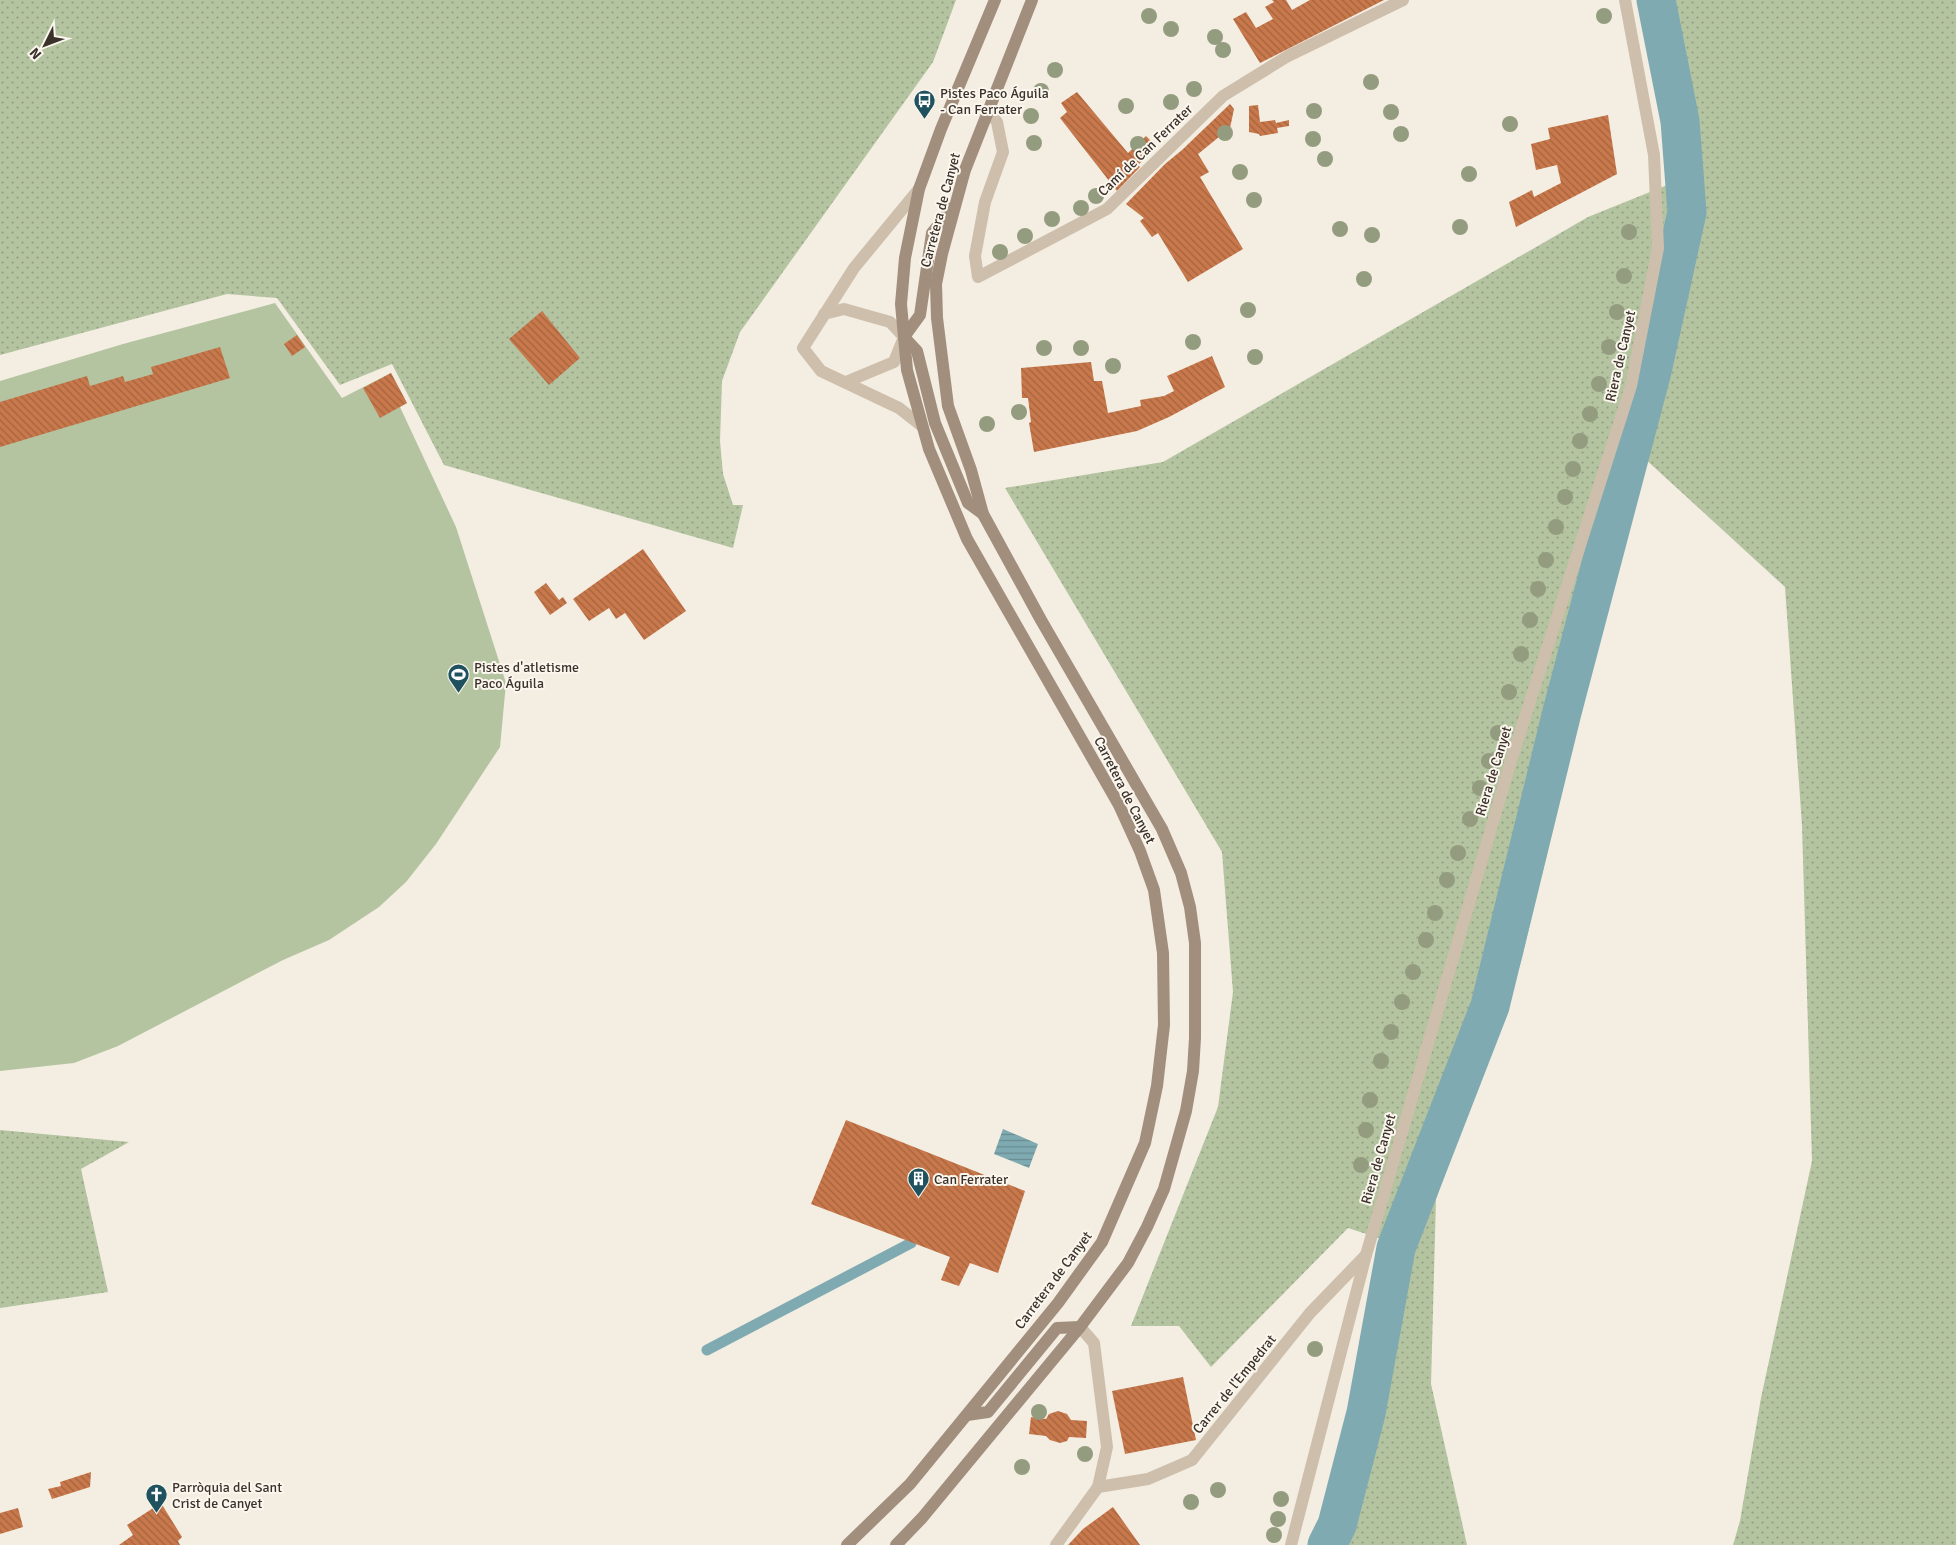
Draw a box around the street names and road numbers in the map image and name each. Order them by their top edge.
street label: Camí de Can Ferrater [1094,100,1197,200]
street label: Carretera de Canyet [917,151,964,269]
street label: Riera de Canyet [1602,309,1639,403]
street label: Riera de Canyet [1472,724,1515,818]
street label: Carretera de Canyet [1090,734,1159,847]
street label: Riera de Canyet [1357,1112,1400,1206]
street label: Carretera de Canyet [1011,1228,1096,1333]
street label: Carrer de l'Empedrat [1189,1331,1280,1437]

